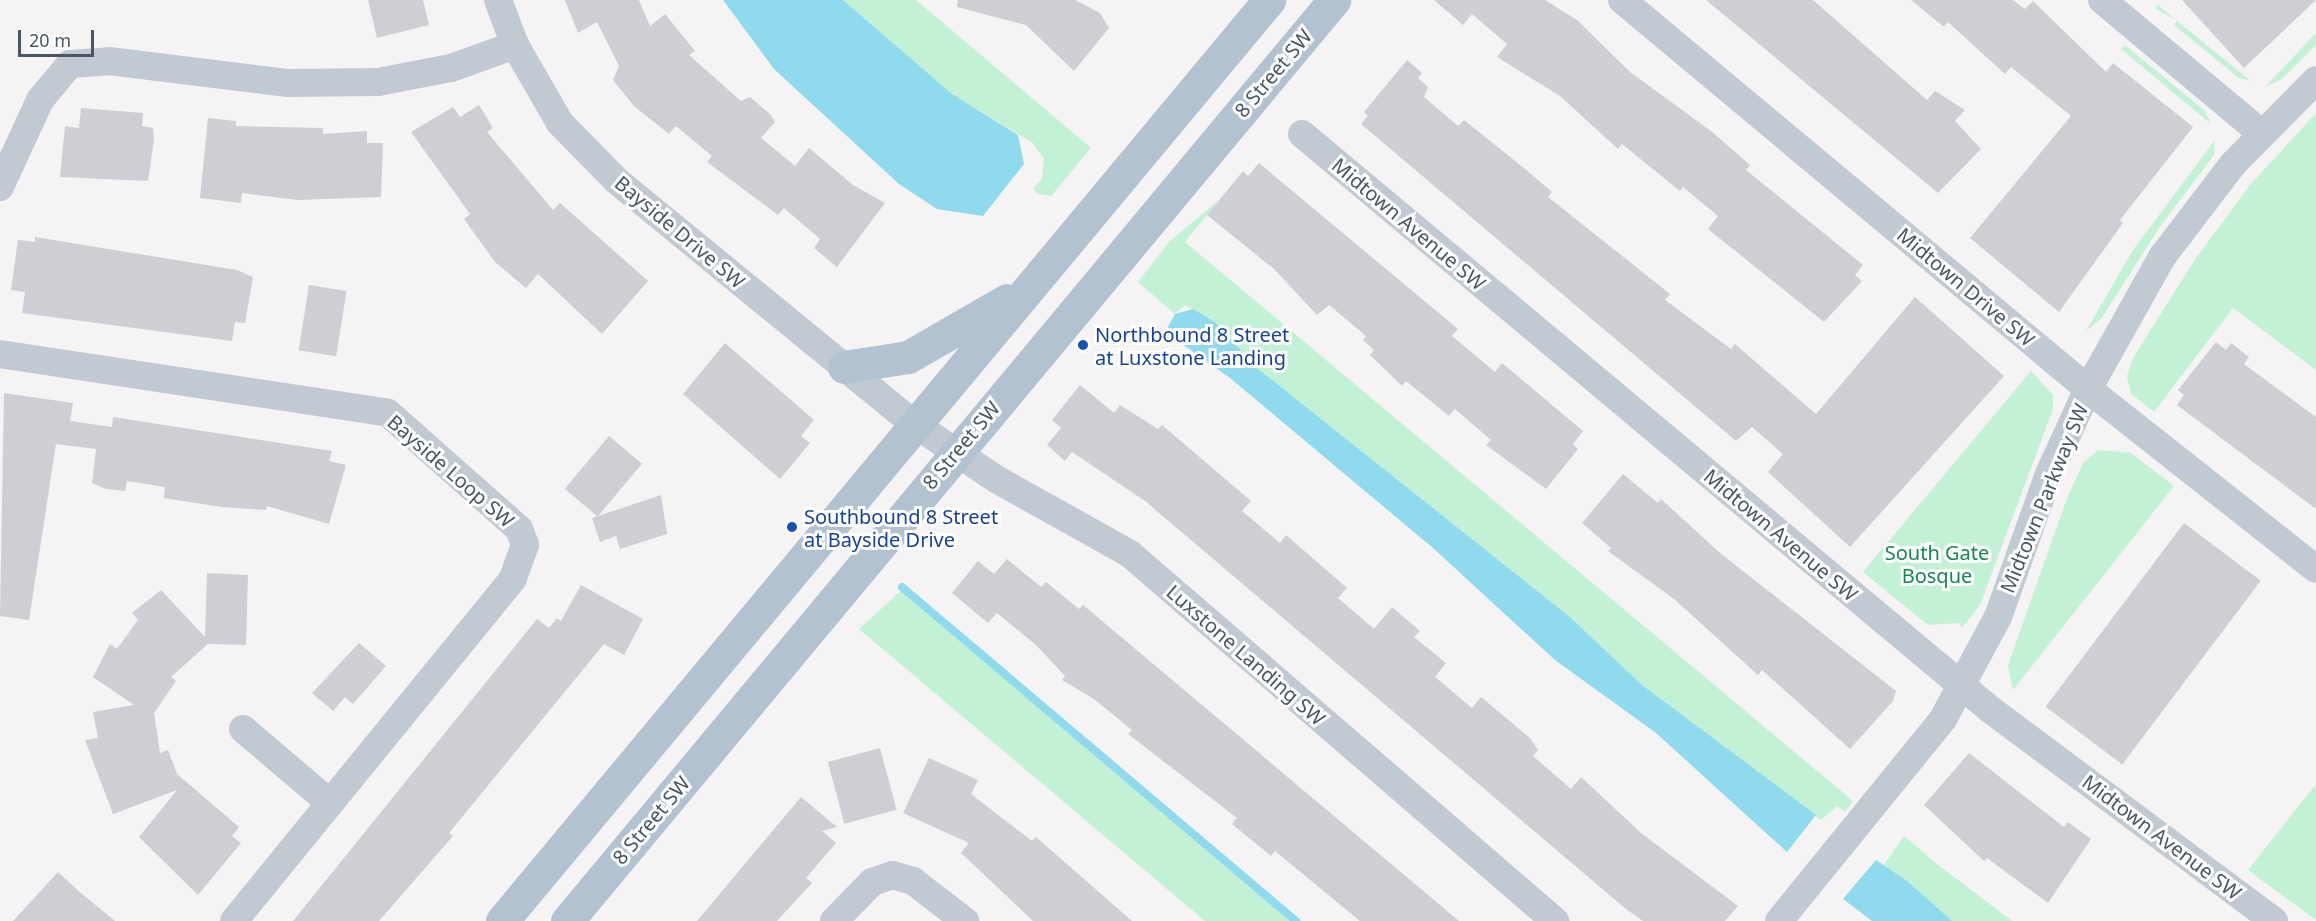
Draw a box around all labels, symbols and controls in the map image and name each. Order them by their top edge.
scale bar [21,18,98,56]
street label: 8 Street SW [1229,24,1317,122]
text: 20 m [29,28,71,52]
street label: Midtown Avenue SW [1327,153,1491,295]
street label: Bayside Drive SW [610,171,750,293]
street label: Midtown Drive SW [1892,223,2040,351]
place label: Northbound 8 Street at Luxstone Landing [1095,322,1289,369]
marker: Northbound 8 Street at Luxstone Landing [1076,338,1090,352]
street label: 8 Street SW [917,396,1005,494]
street label: Midtown Parkway SW [1995,400,2093,596]
street label: Bayside Loop SW [383,410,519,532]
street label: Midtown Avenue SW [1699,464,1863,606]
place label: Southbound 8 Street at Bayside Drive [804,504,998,551]
marker: Southbound 8 Street at Bayside Drive [785,520,799,534]
park label: South Gate Bosque [1885,541,1989,588]
street label: Luxstone Landing SW [1162,580,1330,730]
street label: Midtown Avenue SW [2078,769,2246,905]
street label: 8 Street SW [607,771,695,869]

